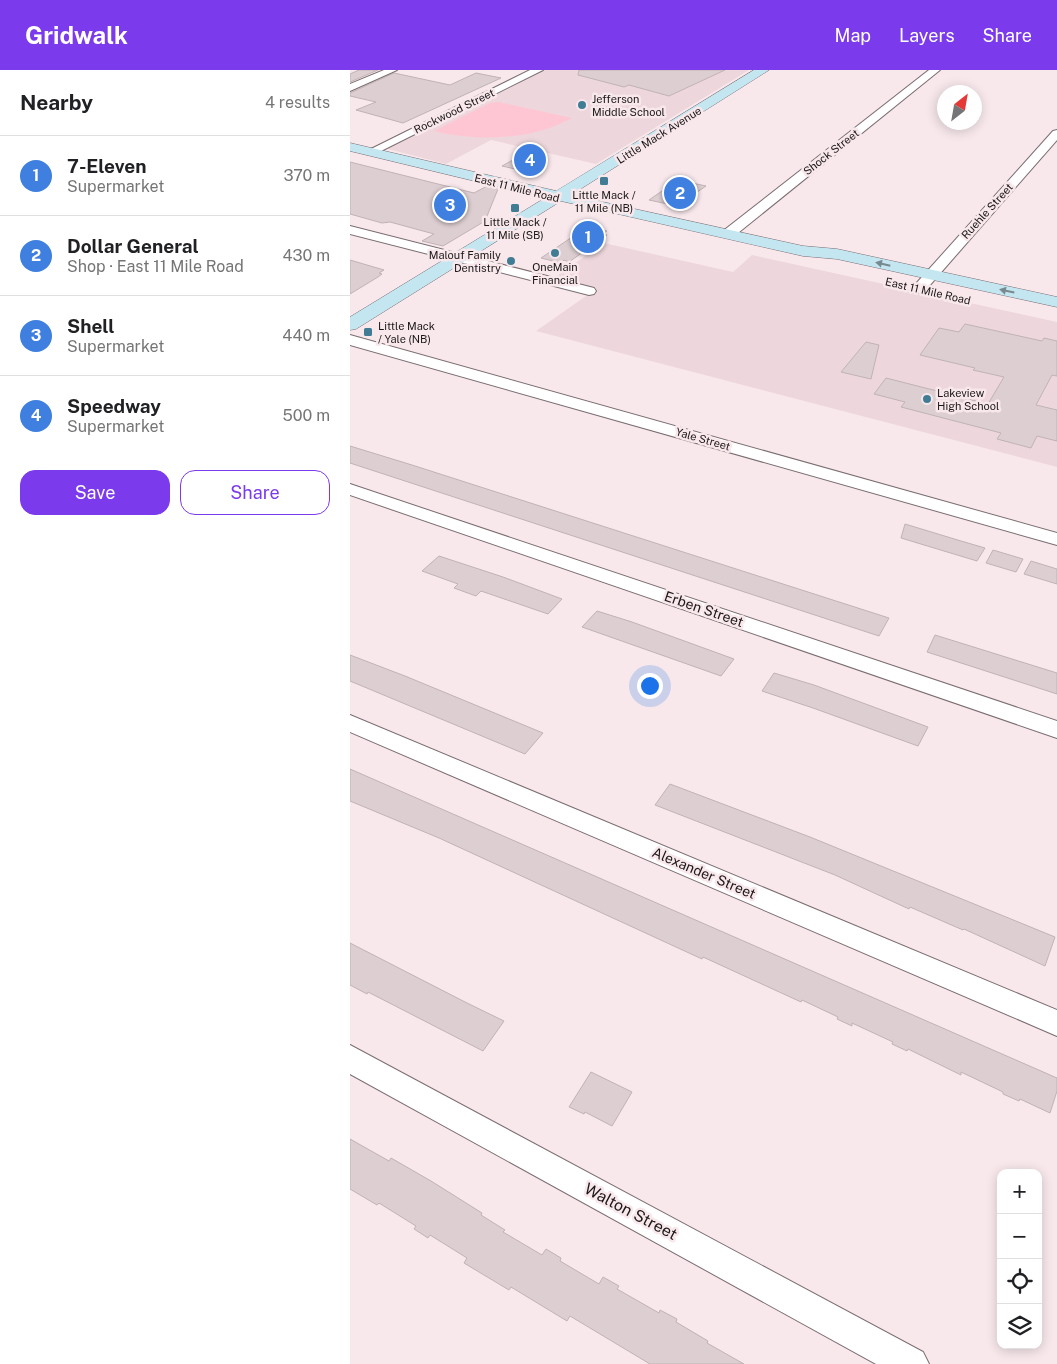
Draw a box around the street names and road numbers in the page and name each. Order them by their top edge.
street label: Rockwood Street [412,86,496,136]
street label: Little Mack Avenue [615,104,703,166]
street label: Shock Street [801,127,861,177]
street label: East 11 Mile Road [473,172,561,204]
street label: Ruehle Street [959,181,1015,241]
street label: East 11 Mile Road [884,275,972,307]
street label: Yale Street [674,426,732,452]
street label: Erben Street [662,588,746,630]
street label: Alexander Street [650,844,758,902]
street label: Walton Street [581,1179,681,1244]

